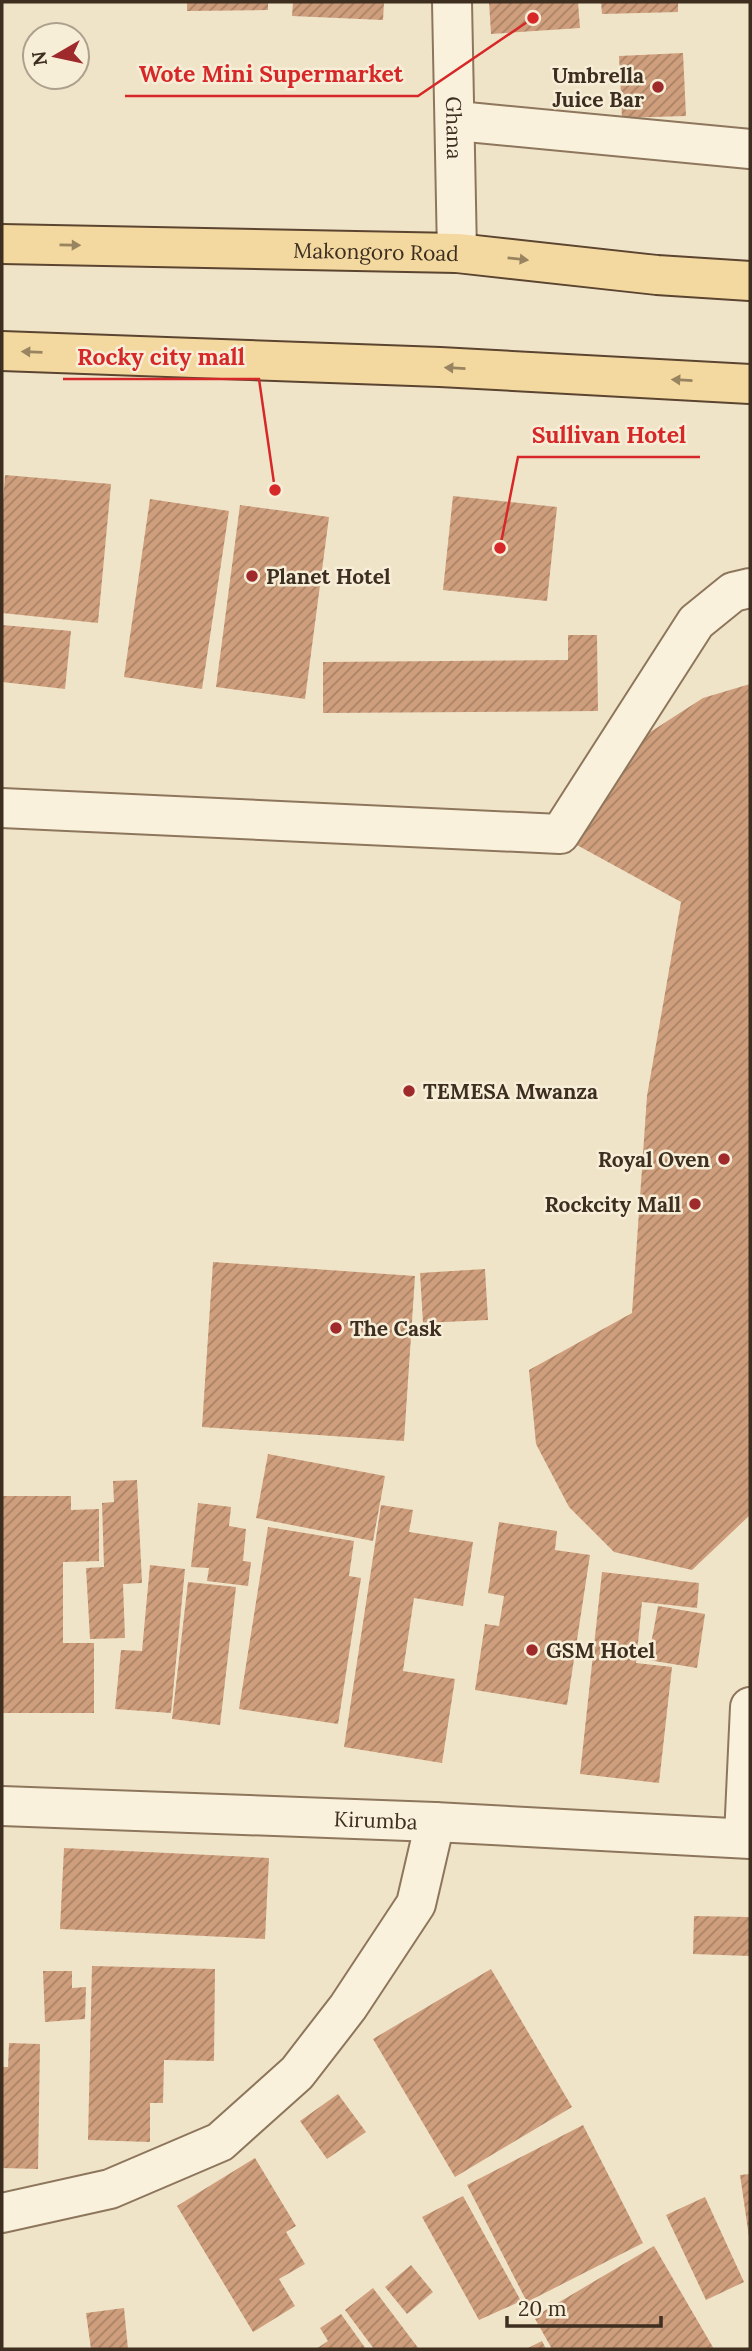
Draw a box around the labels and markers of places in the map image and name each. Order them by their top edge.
callout: Wote Mini Supermarket [125,52,418,96]
place label: Umbrella Juice Bar [552,62,644,113]
marker: Umbrella Juice Bar [650,79,666,95]
callout: Rocky city mall [63,335,259,379]
callout: Sullivan Hotel [518,413,700,457]
place label: Planet Hotel [266,563,391,590]
marker: Planet Hotel [244,568,260,584]
place label: TEMESA Mwanza [423,1078,598,1105]
marker: TEMESA Mwanza [401,1083,417,1099]
place label: Royal Oven [598,1146,710,1173]
marker: Royal Oven [716,1151,732,1167]
place label: Rockcity Mall [544,1191,681,1218]
marker: Rockcity Mall [687,1196,703,1212]
place label: The Cask [350,1315,442,1342]
marker: The Cask [328,1320,344,1336]
place label: GSM Hotel [546,1637,656,1664]
marker: GSM Hotel [524,1642,540,1658]

